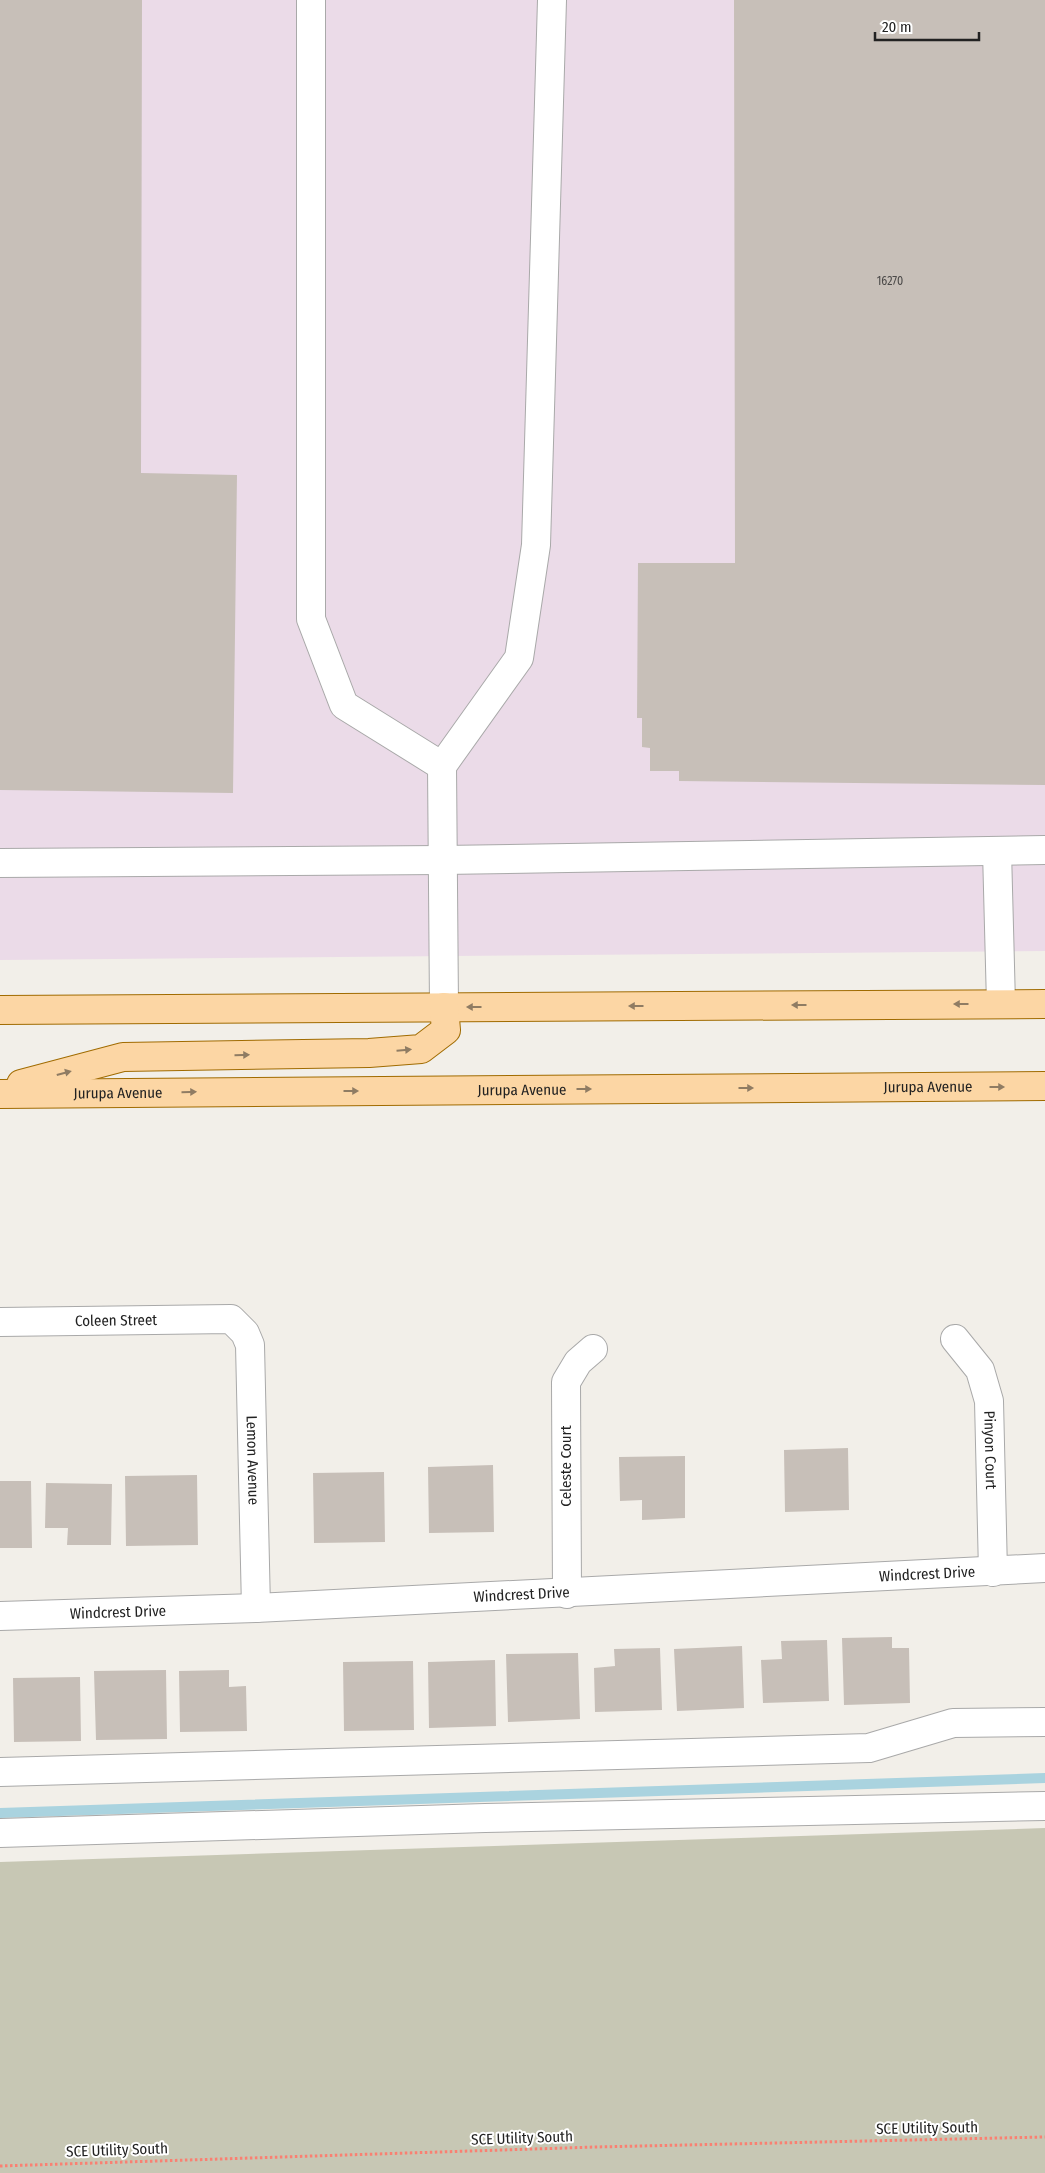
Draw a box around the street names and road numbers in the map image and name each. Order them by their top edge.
street label: Jurupa Avenue [883,1078,973,1096]
street label: Jurupa Avenue [477,1081,567,1099]
street label: Jurupa Avenue [73,1084,163,1102]
street label: Coleen Street [75,1311,157,1330]
street label: Pinyon Court [980,1410,1000,1490]
street label: Lemon Avenue [243,1415,263,1505]
street label: Celeste Court [557,1425,575,1507]
street label: Windcrest Drive [878,1563,976,1585]
street label: Windcrest Drive [473,1583,570,1606]
street label: Windcrest Drive [70,1602,166,1623]
street label: SCE Utility South [876,2118,978,2138]
street label: SCE Utility South [471,2127,573,2149]
street label: SCE Utility South [66,2139,168,2161]

